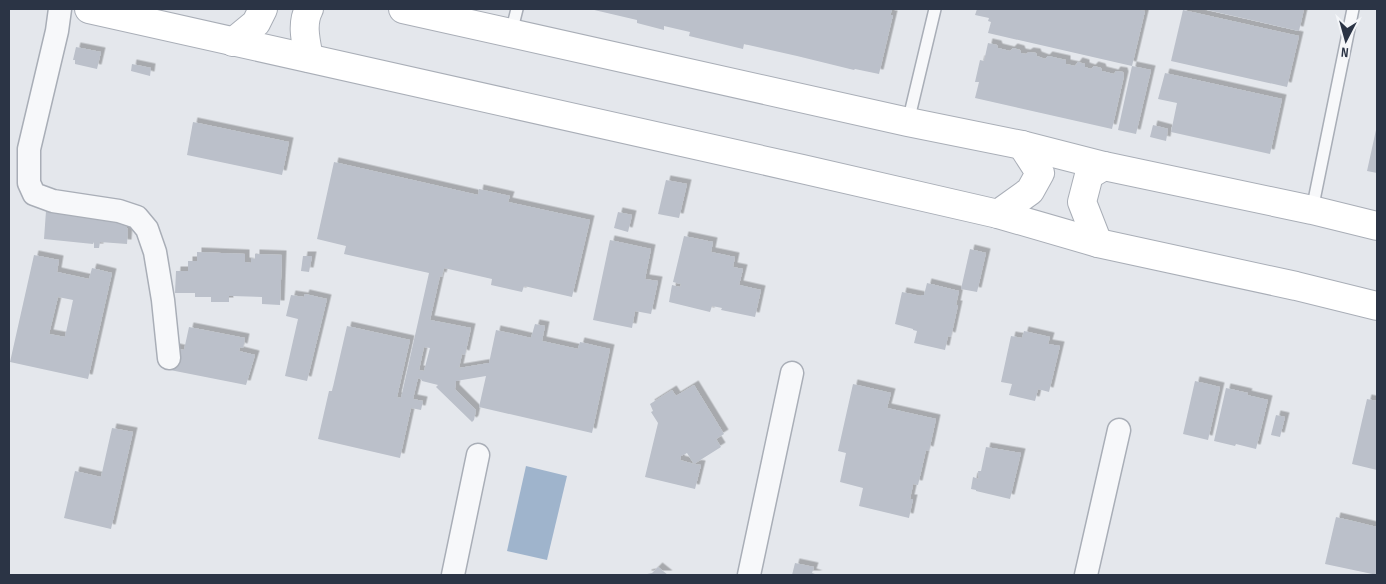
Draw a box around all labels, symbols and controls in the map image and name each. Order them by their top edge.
north arrow [1321,15,1371,65]
text: N [1340,44,1349,61]

